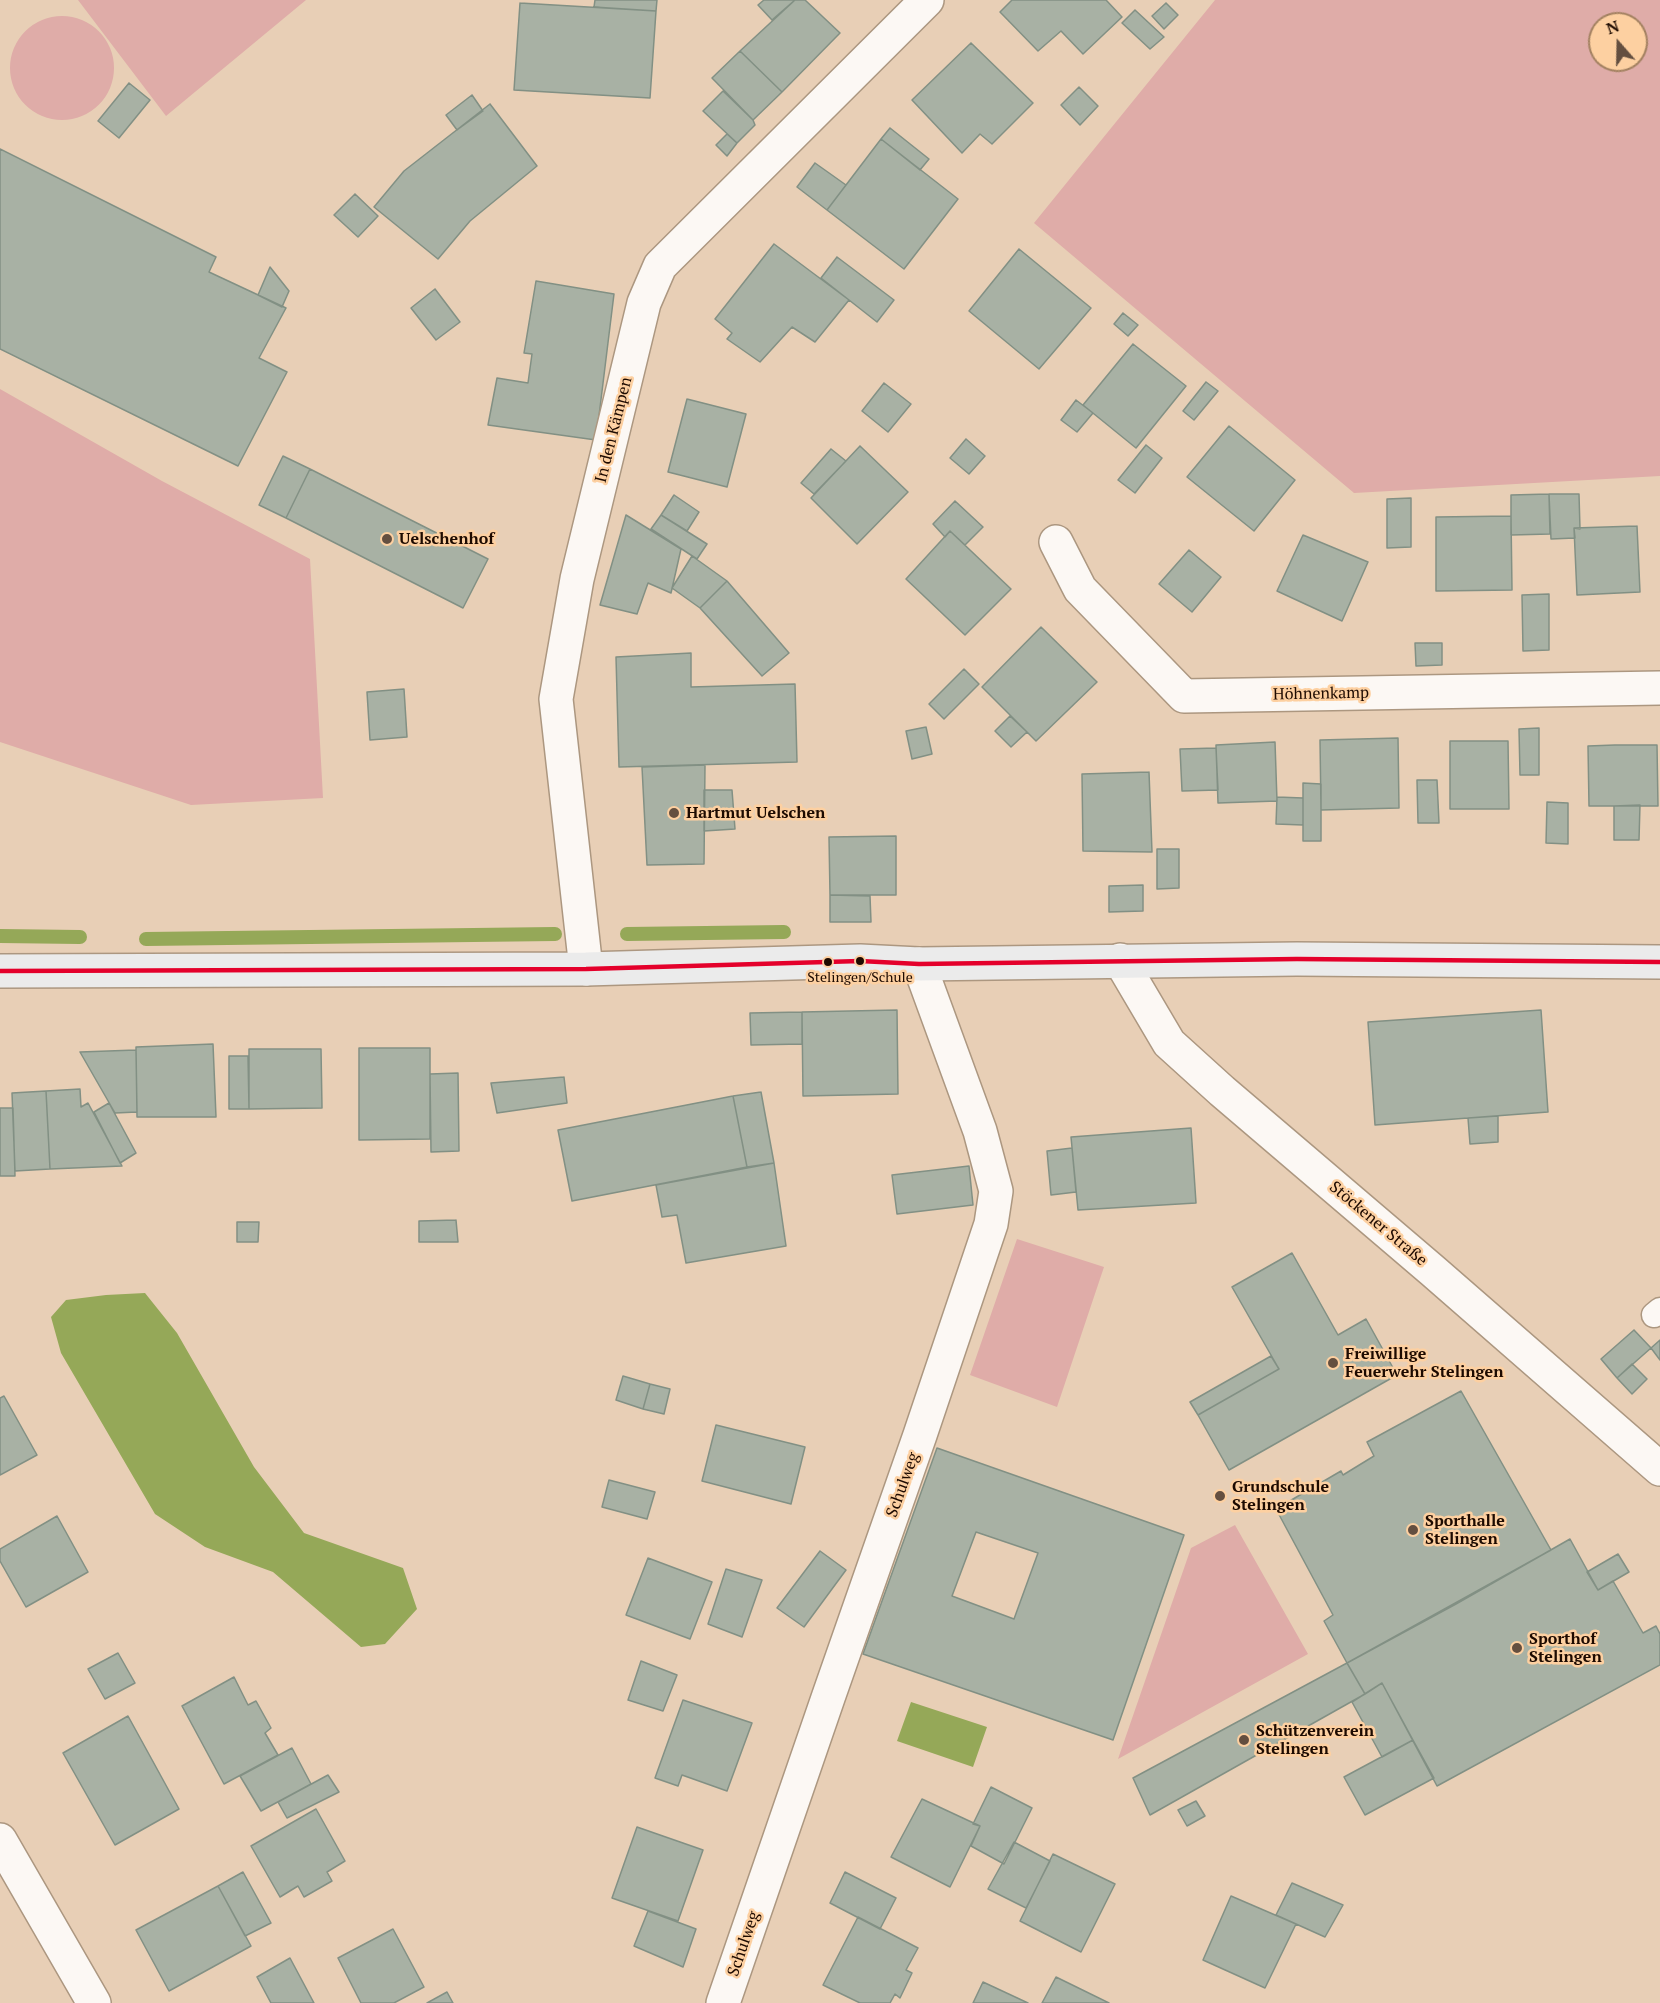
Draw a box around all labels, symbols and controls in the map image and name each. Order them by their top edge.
north arrow [1588,12,1648,72]
text: N [1603,15,1622,39]
street label: In den Kämpen [592,375,636,485]
place label: Uelschenhof [399,529,494,549]
marker: Uelschenhof [380,532,394,546]
street label: Höhnenkamp [1273,684,1369,704]
place label: Hartmut Uelschen [686,803,825,823]
marker: Hartmut Uelschen [667,806,681,820]
marker: Stelingen/Schule [854,955,866,967]
unlabelled marker [822,956,834,968]
place label: Stelingen/Schule [807,970,913,986]
street label: Stöckener Straße [1325,1178,1431,1270]
place label: Freiwillige Feuerwehr Stelingen [1345,1344,1503,1382]
marker: Freiwillige Feuerwehr Stelingen [1326,1356,1340,1370]
street label: Schulweg [882,1450,924,1520]
place label: Grundschule Stelingen [1232,1477,1329,1515]
marker: Grundschule Stelingen [1213,1489,1227,1503]
place label: Sporthalle Stelingen [1425,1511,1505,1549]
marker: Sporthalle Stelingen [1406,1523,1420,1537]
place label: Sporthof Stelingen [1529,1629,1602,1667]
marker: Sporthof Stelingen [1510,1641,1524,1655]
place label: Schützenverein Stelingen [1256,1721,1374,1759]
marker: Schützenverein Stelingen [1237,1733,1251,1747]
street label: Schulweg [724,1909,764,1979]

